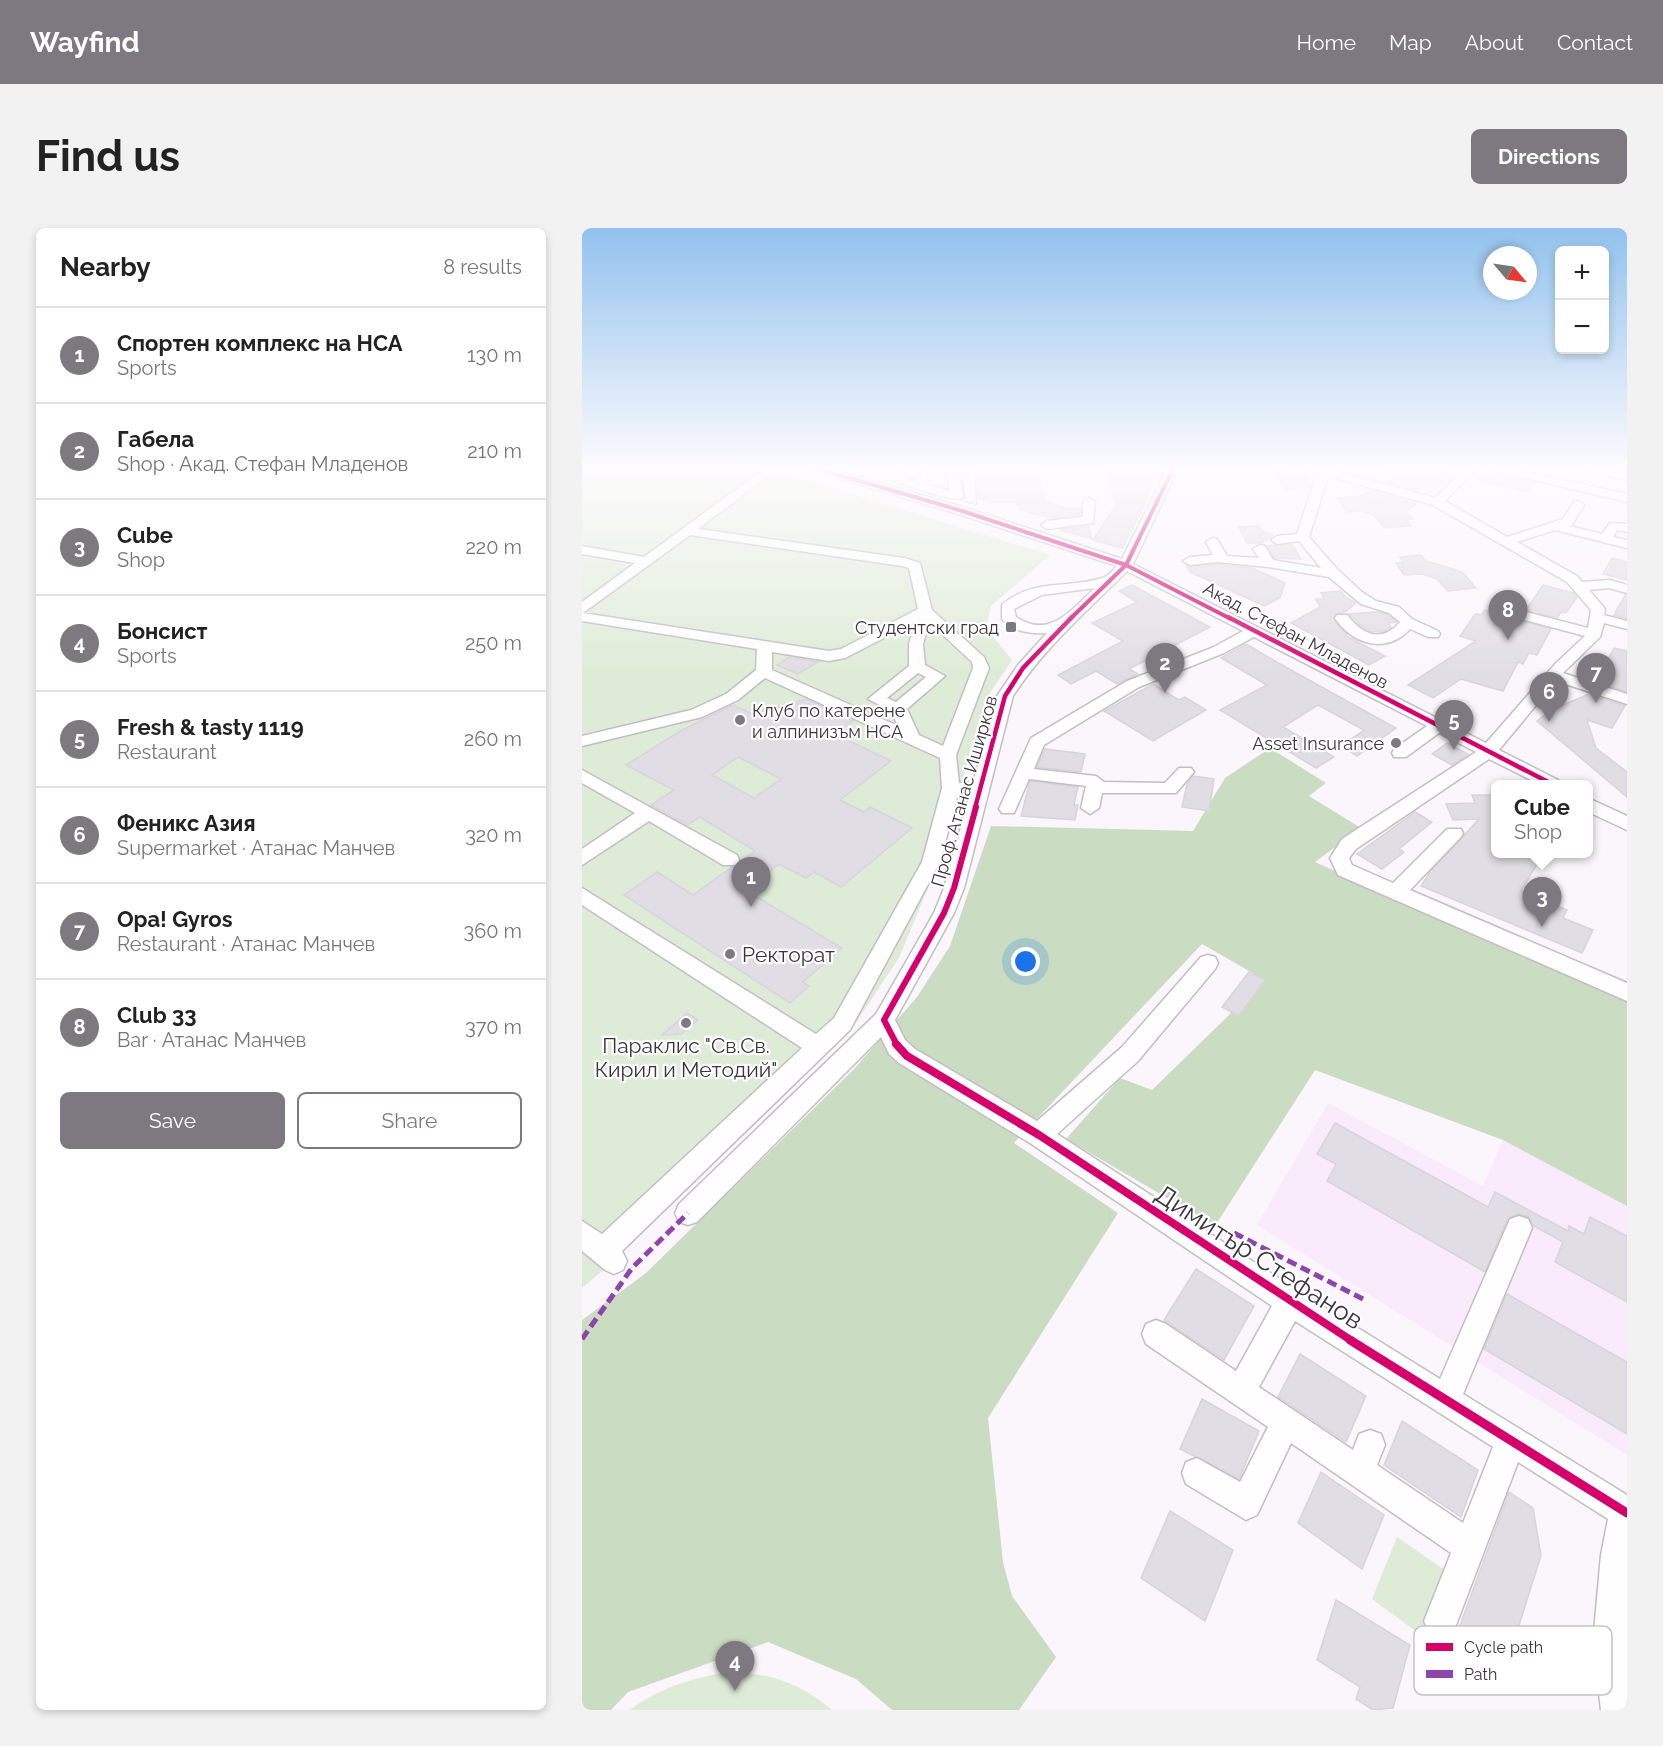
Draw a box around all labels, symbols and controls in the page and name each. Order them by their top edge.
text: Wayfind [30,26,140,59]
text: Home [1297,30,1356,55]
text: Map [1389,30,1432,55]
text: About [1465,30,1524,55]
text: Contact [1557,30,1633,55]
button: Directions [1471,129,1627,184]
text: Find us [36,132,180,181]
north arrow [1483,246,1537,300]
map controls [1555,246,1609,354]
button: + [1555,246,1609,300]
text: Nearby [60,252,150,282]
text: 8 results [443,255,522,279]
button: − [1555,300,1609,354]
text: Спортен комплекс на НСА [117,330,403,356]
text: 1 [75,343,84,367]
text: 130 m [467,343,522,367]
text: Sports [117,356,177,380]
text: Габела [117,426,194,452]
text: 2 [74,439,85,463]
text: 210 m [467,439,522,463]
text: Shop · Акад. Стефан Младенов [117,452,408,476]
text: Cube [117,522,173,548]
text: 3 [74,535,85,559]
text: 220 m [465,535,522,559]
text: Shop [117,548,165,572]
street label: Акад. Стефан Младенов [1200,577,1392,693]
pin: 8 [1488,590,1528,640]
place label: Студентски град [855,617,999,638]
text: Бонсист [117,618,208,644]
marker: Студентски град [1004,620,1018,634]
text: 4 [74,631,85,655]
text: 250 m [465,631,522,655]
text: Sports [117,644,177,668]
pin: 2 [1146,644,1184,693]
pin: 7 [1576,654,1616,703]
pin: 6 [1530,672,1568,722]
street label: Проф. Атанас Иширков [927,693,1001,889]
place label: Клуб по катерене и алпинизъм НСА [752,700,906,742]
pin: 5 [1434,700,1474,750]
marker: Клуб по катерене и алпинизъм НСА [733,713,747,727]
text: Fresh & tasty 1119 [117,714,304,740]
text: 5 [74,727,85,751]
text: 260 m [464,727,522,751]
place label: Asset Insurance [1252,733,1384,754]
marker: Asset Insurance [1389,736,1403,750]
text: Restaurant [117,740,217,764]
popup [1491,780,1593,858]
text: Cube [1514,794,1570,820]
text: Феникс Азия [117,810,256,836]
text: Shop [1514,820,1562,844]
text: 6 [73,823,86,847]
text: 320 m [465,823,522,847]
text: Supermarket · Атанас Манчев [117,836,395,860]
pin: 1 [732,858,770,907]
pin: 3 [1522,878,1562,927]
text: Opa! Gyros [117,906,233,932]
text: 7 [74,919,85,943]
text: 360 m [464,919,522,943]
text: Restaurant · Атанас Манчев [117,932,375,956]
place label: Ректорат [742,942,835,967]
marker: Ректорат [723,947,737,961]
your location [1011,947,1040,976]
text: Club 33 [117,1002,196,1028]
text: 8 [73,1015,86,1039]
text: 370 m [465,1015,522,1039]
marker: Параклис "Св.Св. Кирил и Методий" [679,1016,693,1030]
text: Bar · Атанас Манчев [117,1028,306,1052]
place label: Параклис "Св.Св. Кирил и Методий" [595,1033,777,1082]
button: Save [60,1092,285,1149]
button: Share [297,1092,522,1149]
street label: Димитър Стефанов [1150,1179,1368,1335]
legend [1414,1626,1612,1695]
text: Cycle path [1464,1638,1543,1657]
pin: 4 [716,1642,754,1691]
text: Path [1464,1665,1497,1684]

